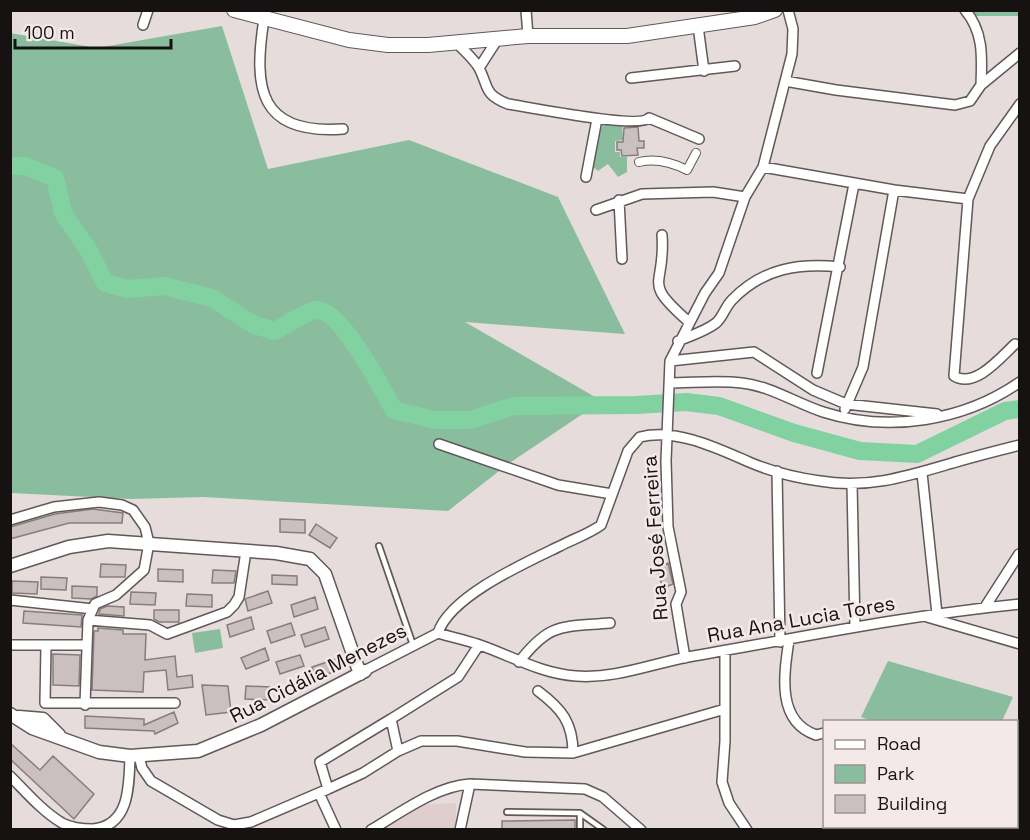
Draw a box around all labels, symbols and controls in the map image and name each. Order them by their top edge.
scale bar [15,12,171,50]
text: 100 m [24,21,75,44]
street label: Rua José Ferreira [636,455,674,621]
street label: Rua Ana Lucia Tores [705,590,897,648]
street label: Rua Cidália Menezes [225,617,411,729]
legend [823,720,1018,828]
text: Road [877,732,921,755]
text: Park [877,762,915,785]
text: Building [877,792,947,815]

